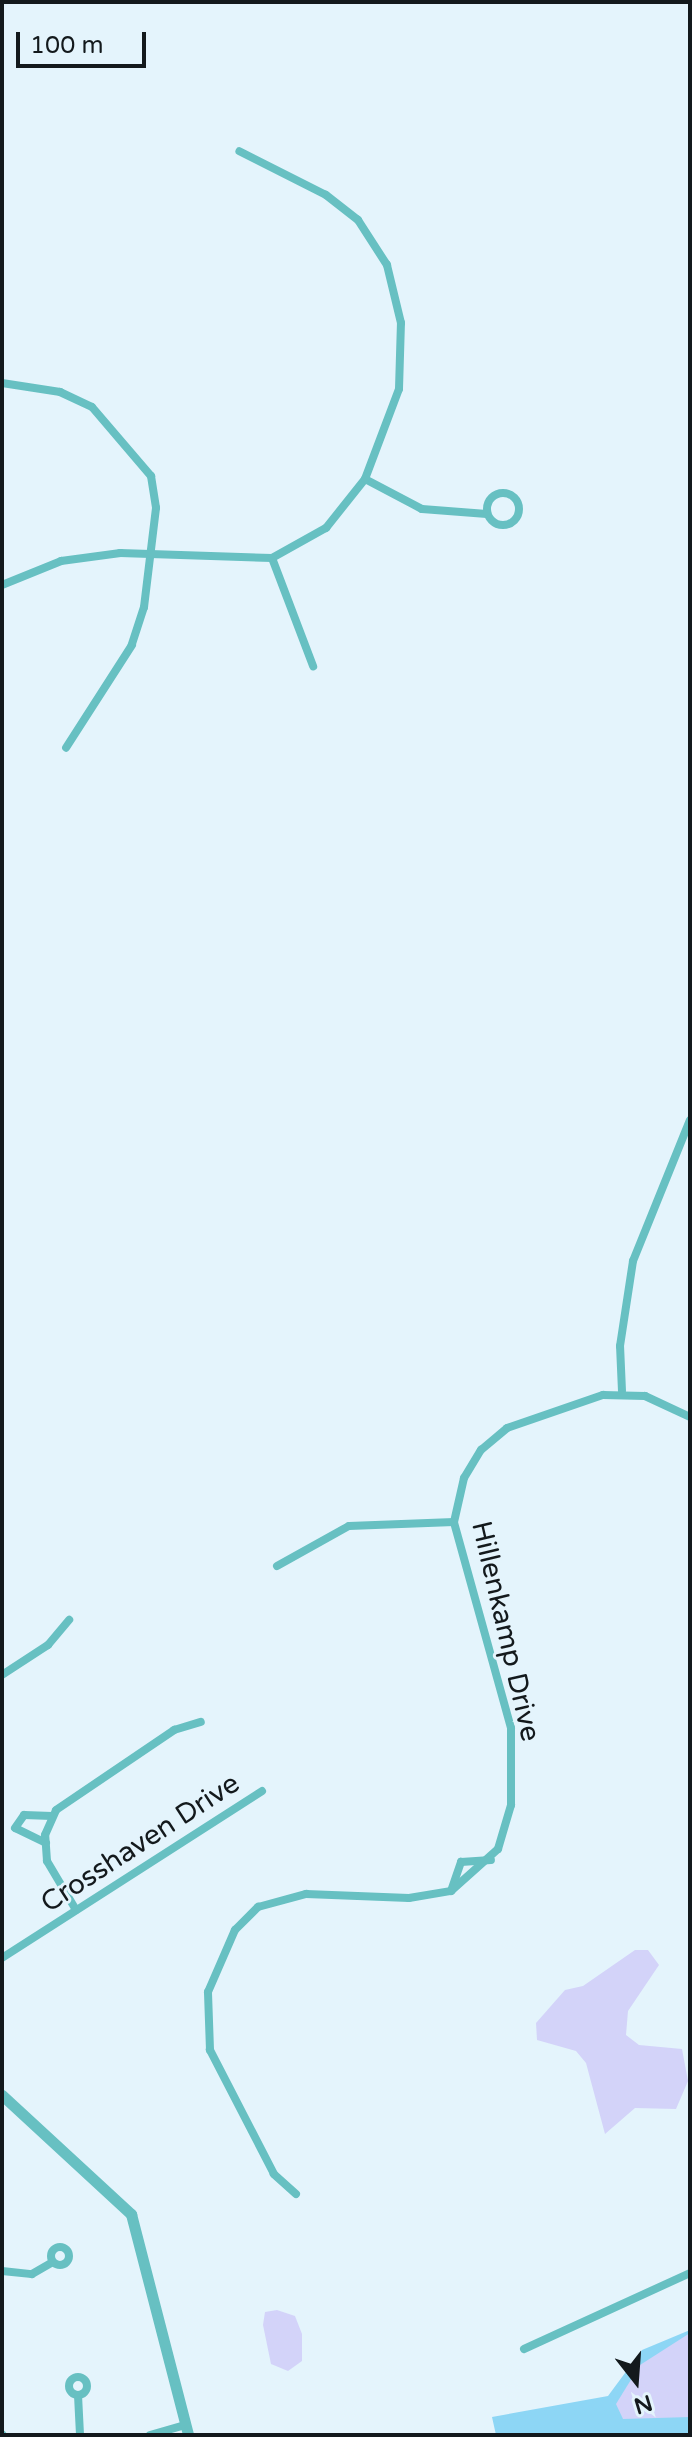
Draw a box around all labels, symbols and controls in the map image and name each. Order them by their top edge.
scale bar [20,16,150,66]
text: 100 m [30,31,104,60]
street label: Hillenkamp Drive [464,1518,548,1744]
street label: Crosshaven Drive [34,1766,246,1920]
north arrow [596,2341,676,2421]
text: N [631,2389,655,2419]

